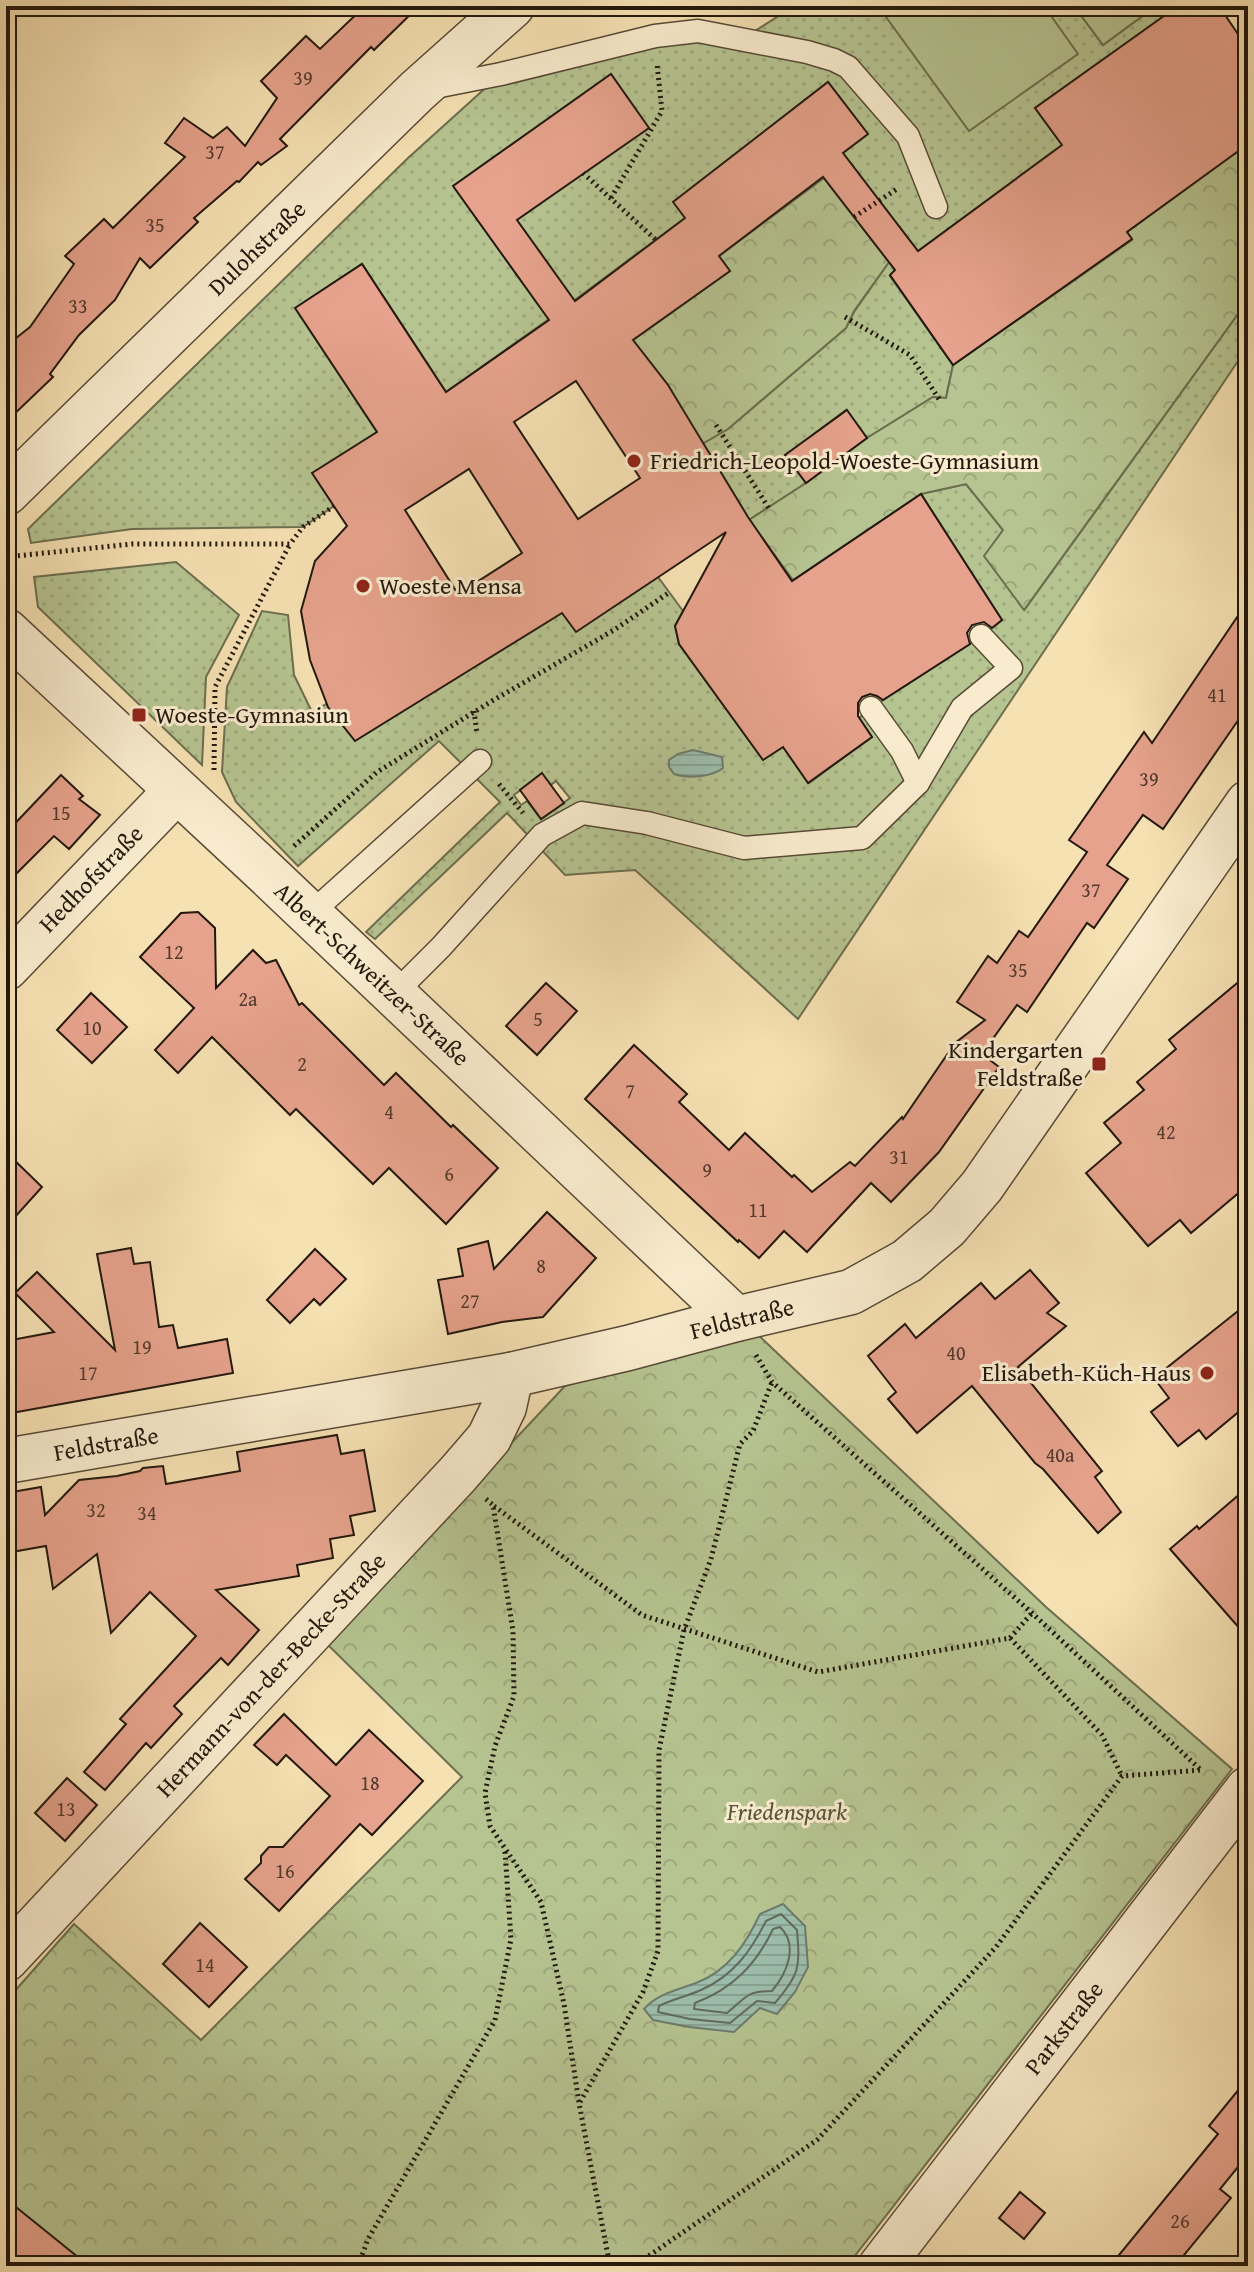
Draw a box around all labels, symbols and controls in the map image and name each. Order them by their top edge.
house number: 39 [293,63,313,92]
house number: 37 [205,137,225,166]
street label: Dulohstraße [200,192,314,303]
house number: 35 [145,210,165,239]
house number: 33 [68,291,88,320]
place label: Friedrich-Leopold-Woeste-Gymnasium [650,443,1039,478]
marker: Friedrich-Leopold-Woeste-Gymnasium [625,452,643,470]
place label: Woeste Mensa [379,568,522,603]
marker: Woeste Mensa [354,577,372,595]
house number: 41 [1207,680,1227,709]
place label: Woeste-Gymnasiun [155,697,349,732]
marker: Woeste-Gymnasiun [130,706,148,724]
house number: 39 [1139,764,1159,793]
house number: 15 [51,798,71,827]
street label: Hedhofstraße [30,817,151,940]
street label: Albert-Schweitzer-Straße [267,873,478,1074]
house number: 37 [1081,875,1101,904]
house number: 12 [164,937,184,966]
house number: 35 [1008,955,1028,984]
house number: 2a [238,984,258,1013]
house number: 5 [533,1004,543,1033]
house number: 10 [82,1013,102,1042]
place label: Kindergarten Feldstraße [948,1032,1084,1095]
house number: 2 [297,1049,307,1078]
marker: Kindergarten Feldstraße [1090,1055,1108,1073]
house number: 7 [625,1076,635,1105]
house number: 4 [384,1097,394,1126]
house number: 42 [1156,1117,1176,1146]
house number: 31 [889,1142,909,1171]
house number: 9 [702,1155,712,1184]
house number: 6 [444,1159,454,1188]
house number: 11 [748,1195,768,1224]
house number: 8 [536,1251,546,1280]
house number: 27 [460,1286,480,1315]
street label: Feldstraße [686,1289,798,1348]
house number: 19 [132,1332,152,1361]
house number: 40 [946,1338,966,1367]
place label: Elisabeth-Küch-Haus [982,1355,1191,1390]
house number: 17 [78,1358,98,1387]
marker: Elisabeth-Küch-Haus [1198,1364,1216,1382]
street label: Feldstraße [51,1417,161,1470]
house number: 40a [1046,1440,1075,1469]
house number: 32 [86,1495,106,1524]
house number: 34 [137,1498,157,1527]
street label: Hermann-von-der-Becke-Straße [147,1544,394,1805]
house number: 18 [360,1768,380,1797]
house number: 13 [56,1794,76,1823]
park label: Friedenspark [726,1794,847,1829]
house number: 16 [275,1856,295,1885]
house number: 14 [195,1950,215,1979]
street label: Parkstraße [1016,1973,1111,2082]
house number: 26 [1170,2206,1190,2235]

